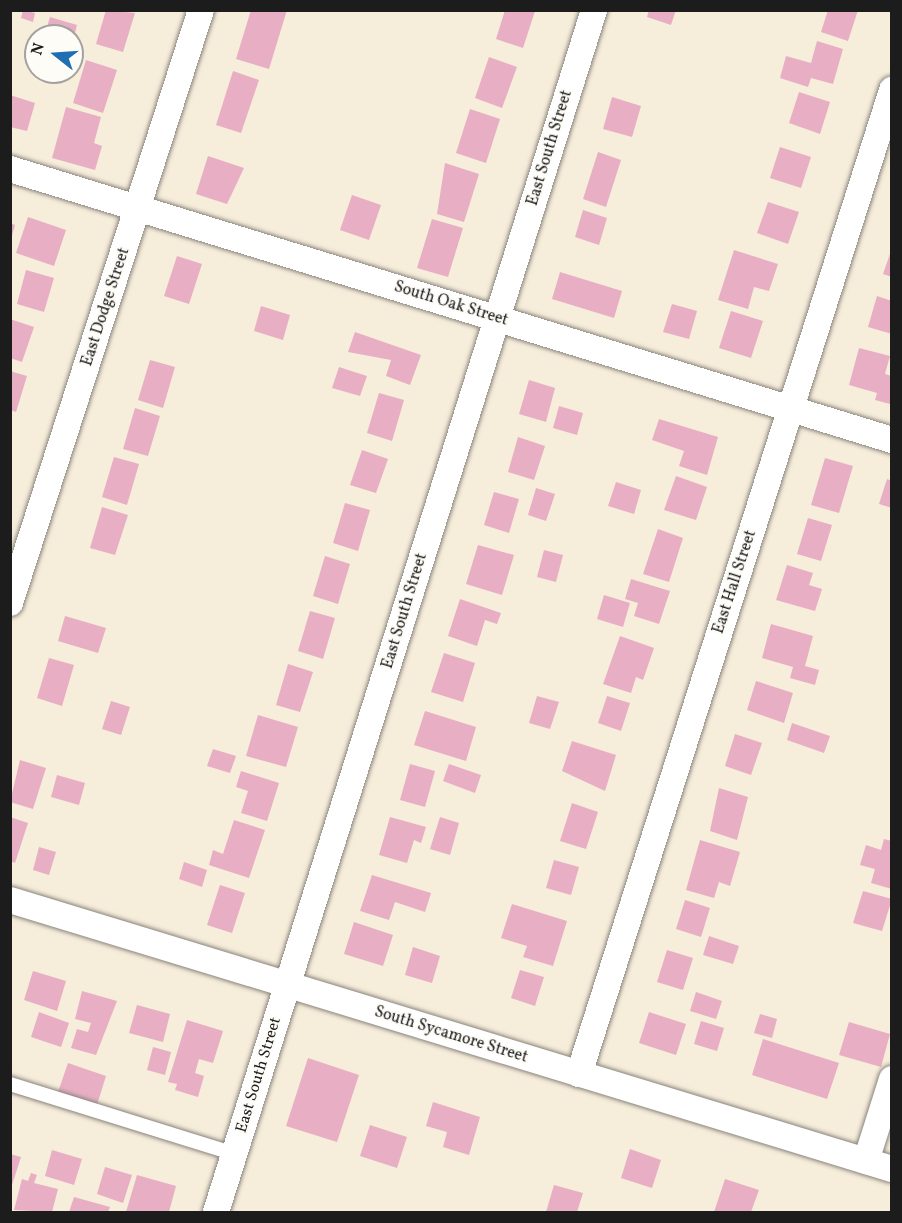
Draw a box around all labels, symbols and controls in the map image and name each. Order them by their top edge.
north arrow [24,24,84,84]
text: N [26,41,51,58]
street label: East South Street [523,88,577,208]
street label: East Dodge Street [78,245,134,369]
street label: South Oak Street [392,278,510,330]
street label: East Hall Street [709,528,761,636]
street label: East South Street [378,551,432,671]
street label: South Sycamore Street [372,1003,530,1067]
street label: East South Street [232,1015,286,1135]

